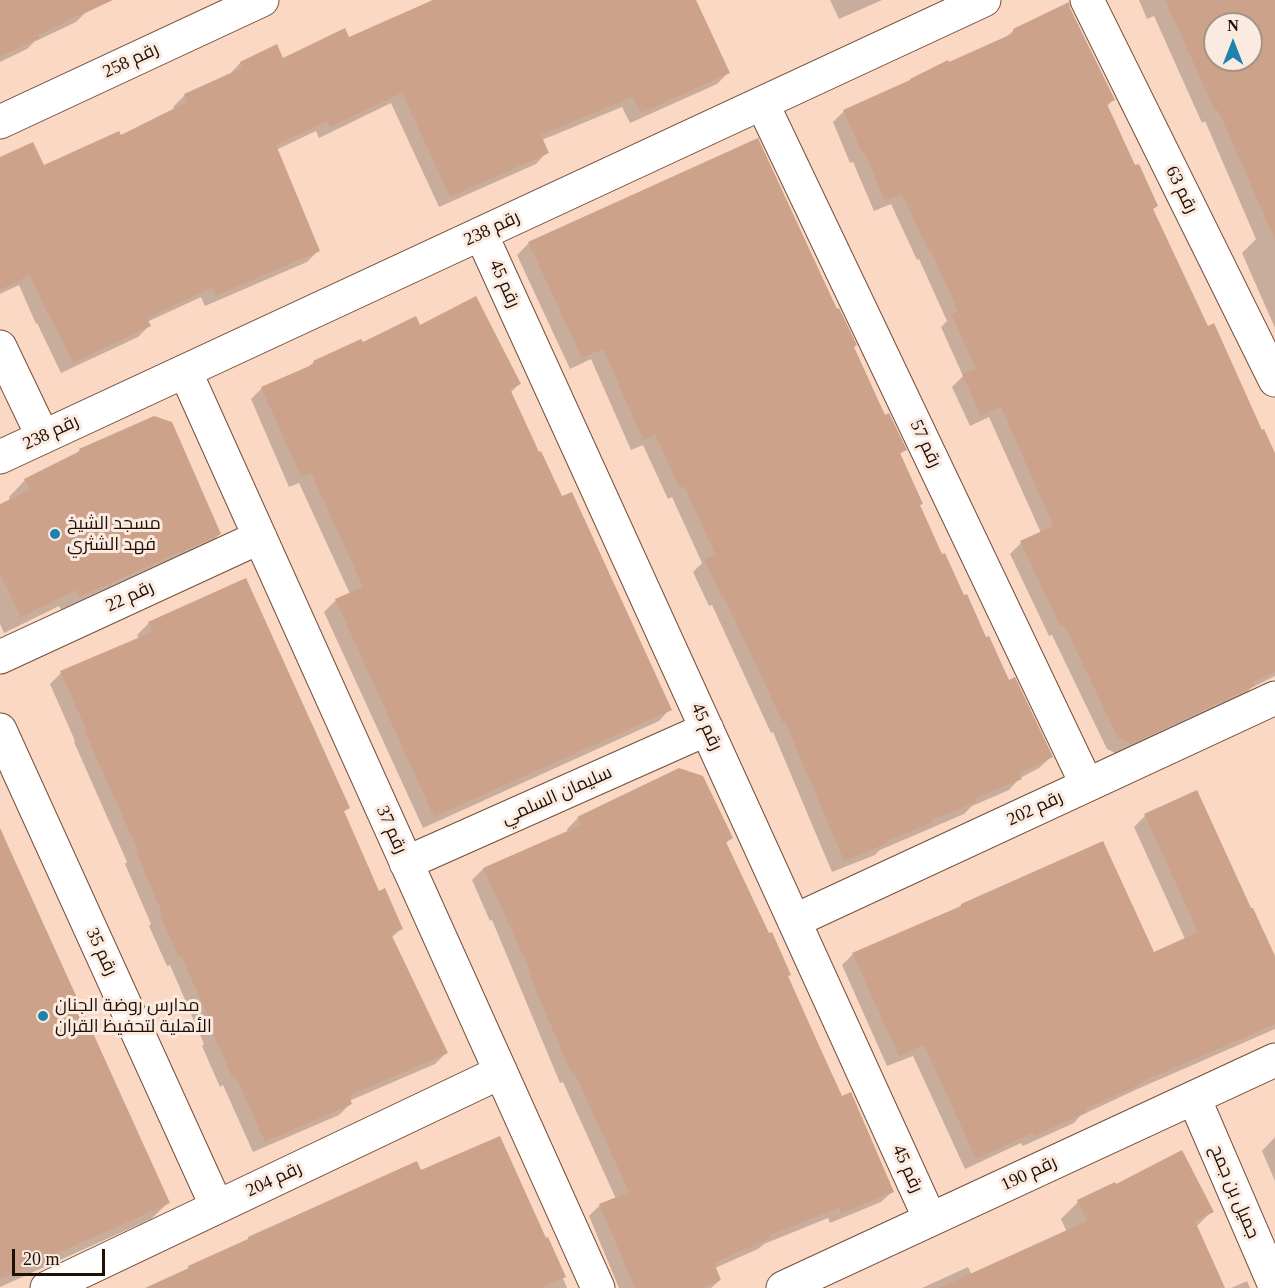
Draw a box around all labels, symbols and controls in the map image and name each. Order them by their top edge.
north arrow [1203,12,1263,72]
text: N [1227,17,1239,34]
street label: رقم 258 [100,39,162,83]
street label: رقم 63 [1160,163,1202,217]
street label: رقم 238 [461,207,523,251]
street label: رقم 45 [484,257,524,311]
street label: رقم 238 [20,411,82,455]
street label: رقم 57 [905,417,945,471]
place label: مسجد الشيخ فهد الشثري [67,513,161,556]
marker: مسجد الشيخ فهد الشثري [48,527,62,541]
street label: رقم 22 [103,577,157,617]
street label: رقم 45 [686,700,726,754]
street label: سليمان السلمي [498,762,616,830]
street label: رقم 202 [1004,787,1066,831]
street label: رقم 37 [371,803,411,857]
street label: رقم 35 [81,925,121,979]
place label: مدارس روضة الجنان الأهلية لتحفيظ القران [55,995,212,1038]
marker: مدارس روضة الجنان الأهلية لتحفيظ القران [36,1009,50,1023]
street label: رقم 45 [887,1142,927,1196]
street label: جميل بن جمح [1205,1142,1263,1242]
street label: رقم 190 [998,1152,1060,1196]
street label: رقم 204 [243,1158,305,1202]
scale bar [15,1237,108,1275]
text: 20 m [23,1249,60,1269]

